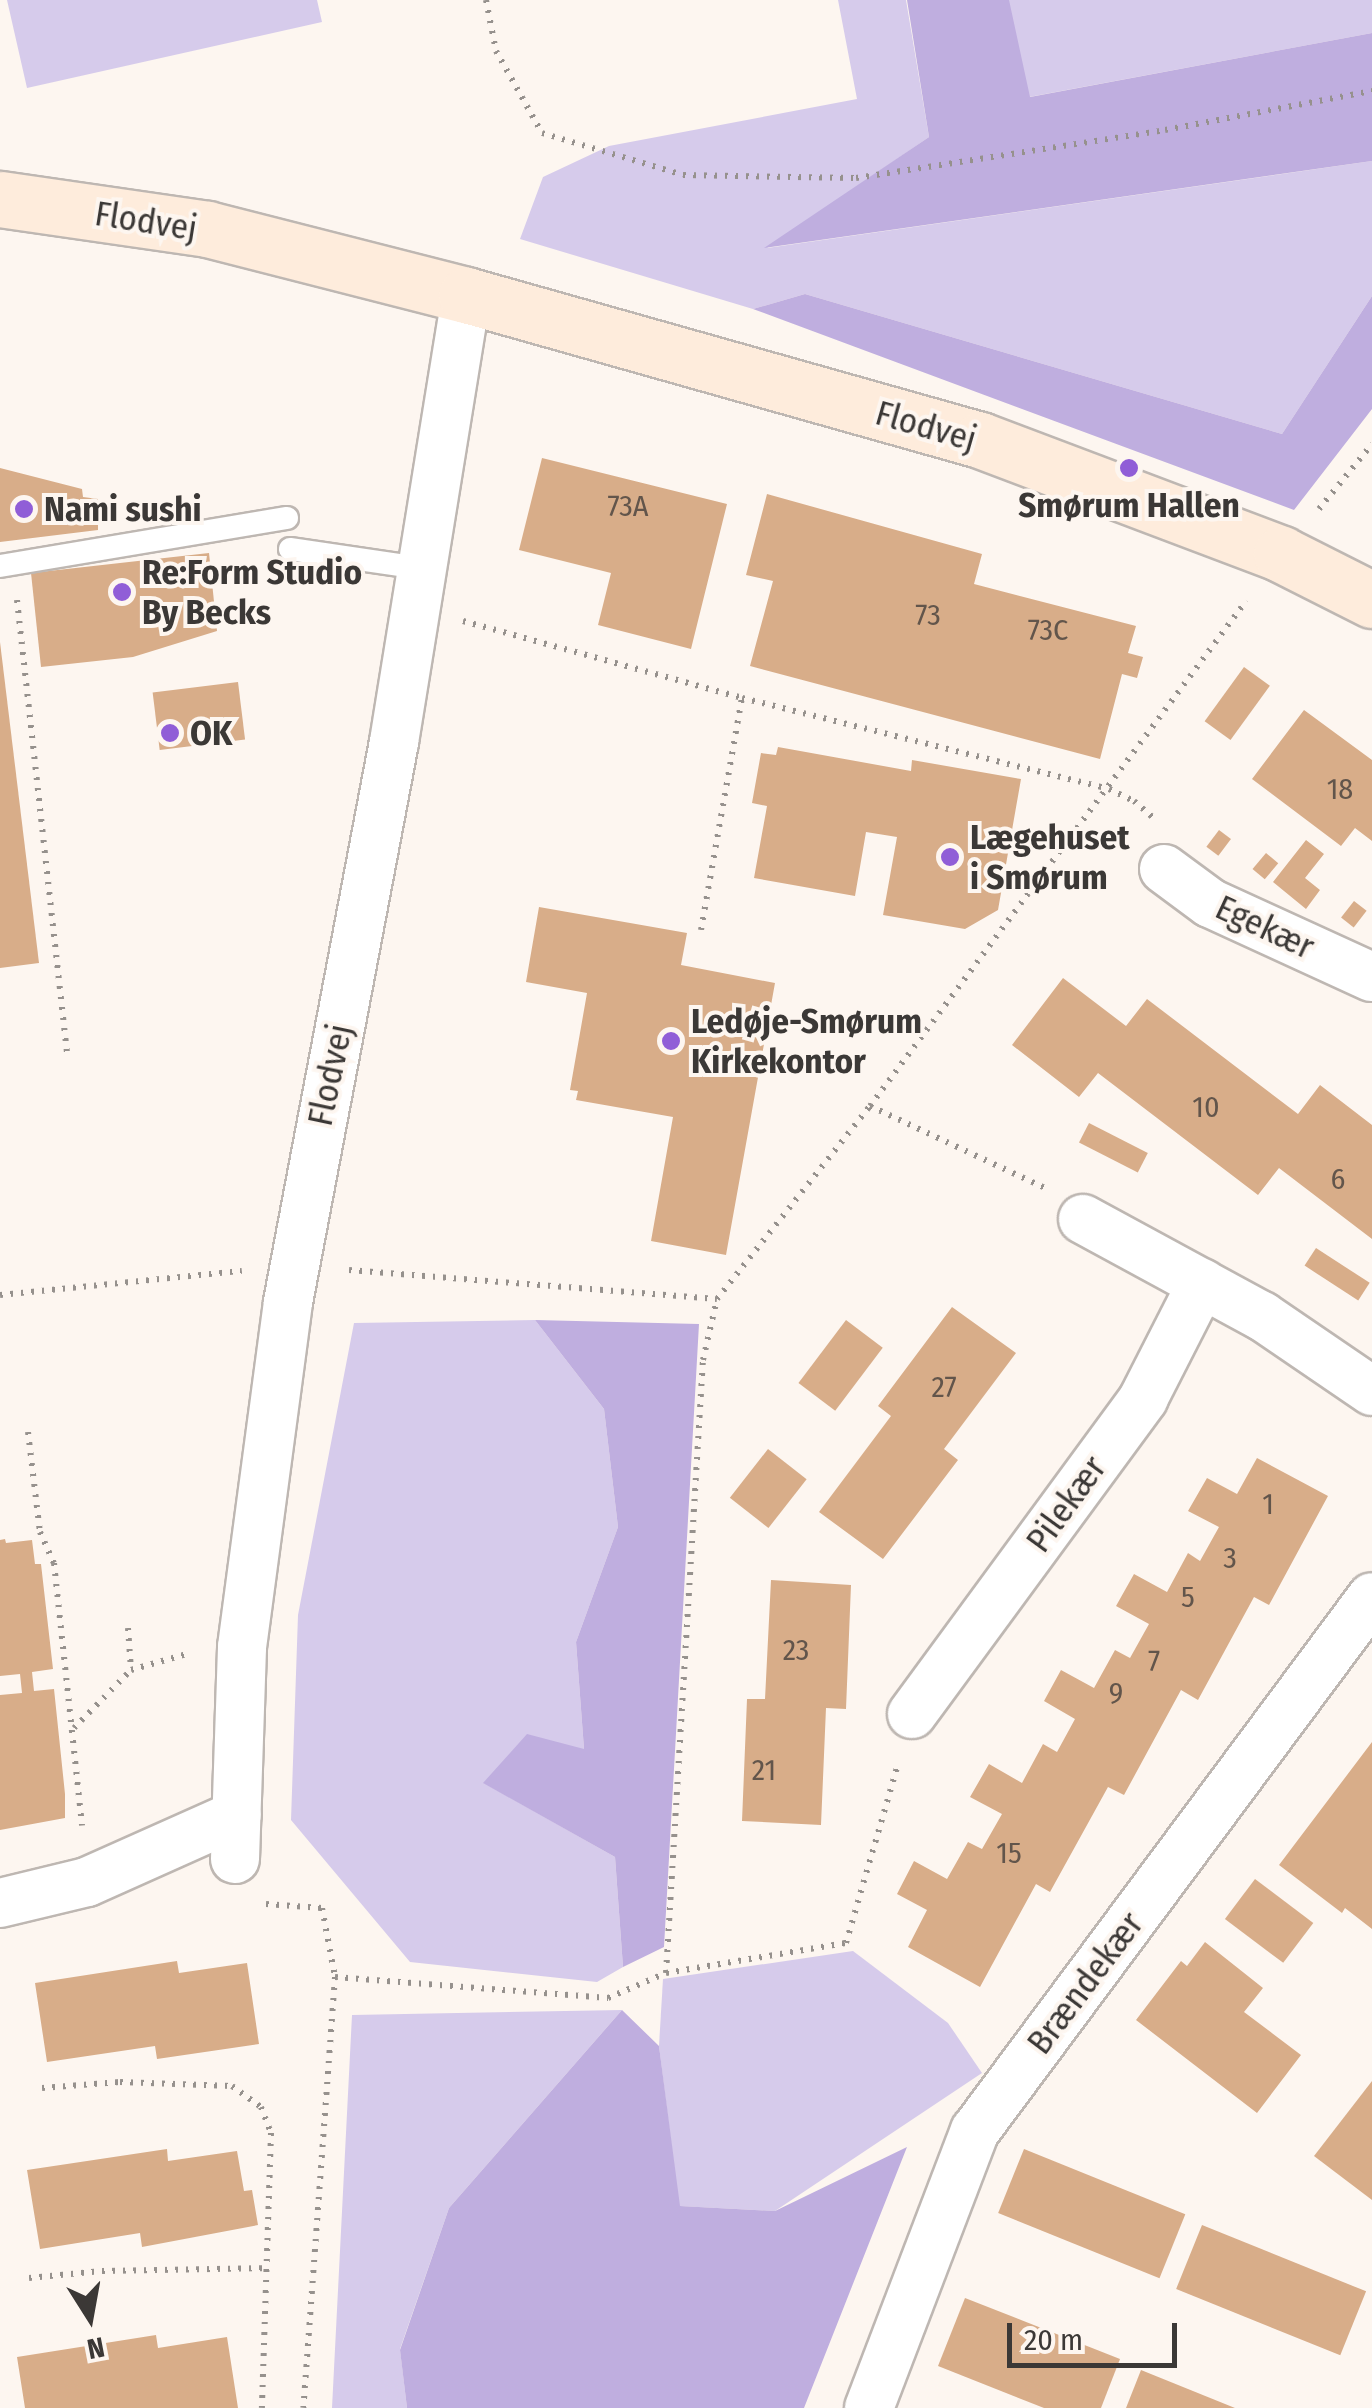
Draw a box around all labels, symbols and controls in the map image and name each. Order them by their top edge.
street label: Flodvej [92,192,200,250]
street label: Flodvej [871,392,981,460]
marker: Smørum Hallen [1118,457,1140,479]
place label: Smørum Hallen [1018,484,1240,526]
place label: Nami sushi [44,488,202,530]
house number: 73A [607,488,649,524]
marker: Nami sushi [13,498,35,520]
place label: Re:Form Studio By Becks [142,551,362,633]
marker: Re:Form Studio By Becks [111,581,133,603]
house number: 73 [915,597,941,633]
house number: 73C [1028,612,1068,648]
place label: OK [190,712,232,754]
marker: OK [159,722,181,744]
house number: 18 [1327,771,1353,807]
place label: Lægehuset i Smørum [970,816,1130,898]
marker: Lægehuset i Smørum [939,846,961,868]
street label: Egekær [1209,886,1321,968]
place label: Ledøje-Smørum Kirkekontor [691,1000,922,1082]
street label: Flodvej [299,1020,361,1130]
marker: Ledøje-Smørum Kirkekontor [660,1030,682,1052]
house number: 10 [1192,1089,1220,1125]
house number: 6 [1331,1161,1345,1197]
house number: 27 [931,1369,957,1405]
street label: Pilekær [1017,1448,1115,1560]
house number: 1 [1262,1486,1274,1522]
house number: 3 [1223,1540,1237,1576]
house number: 5 [1181,1579,1195,1615]
house number: 23 [783,1632,809,1668]
house number: 7 [1148,1643,1160,1679]
house number: 9 [1109,1675,1123,1711]
house number: 21 [752,1752,776,1788]
house number: 15 [996,1835,1022,1871]
street label: Brændekær [1018,1904,1152,2062]
north arrow [40,2268,140,2368]
scale bar [1012,2303,1182,2365]
text: 20 m [1024,2322,1083,2358]
text: N [84,2330,107,2366]

